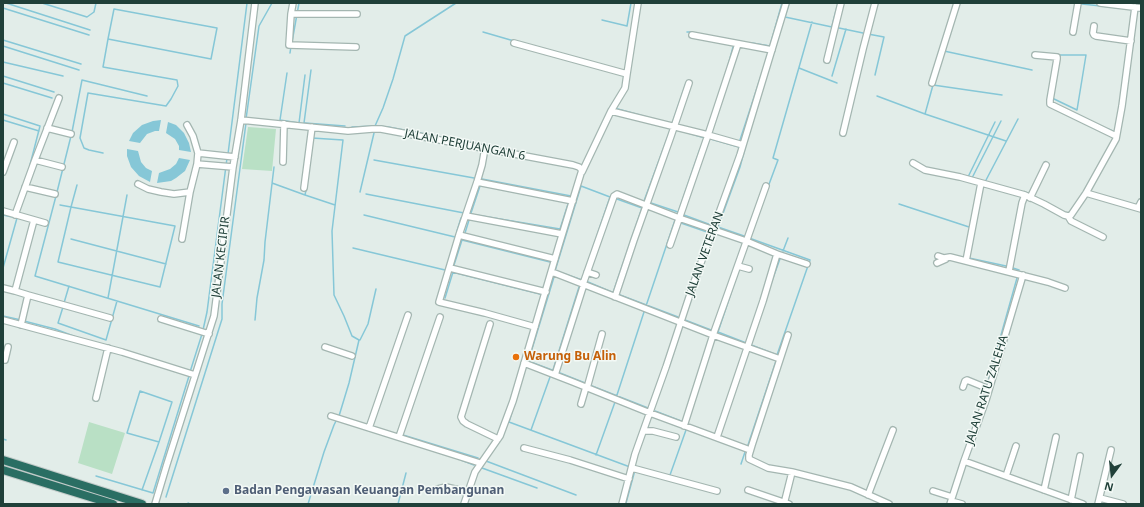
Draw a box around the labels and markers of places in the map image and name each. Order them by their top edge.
place label: Warung Bu Alin [524,350,616,364]
marker: Warung Bu Alin [511,352,521,362]
place label: Badan Pengawasan Keuangan Pembangunan [234,484,504,498]
marker: Badan Pengawasan Keuangan Pembangunan [221,486,231,496]

